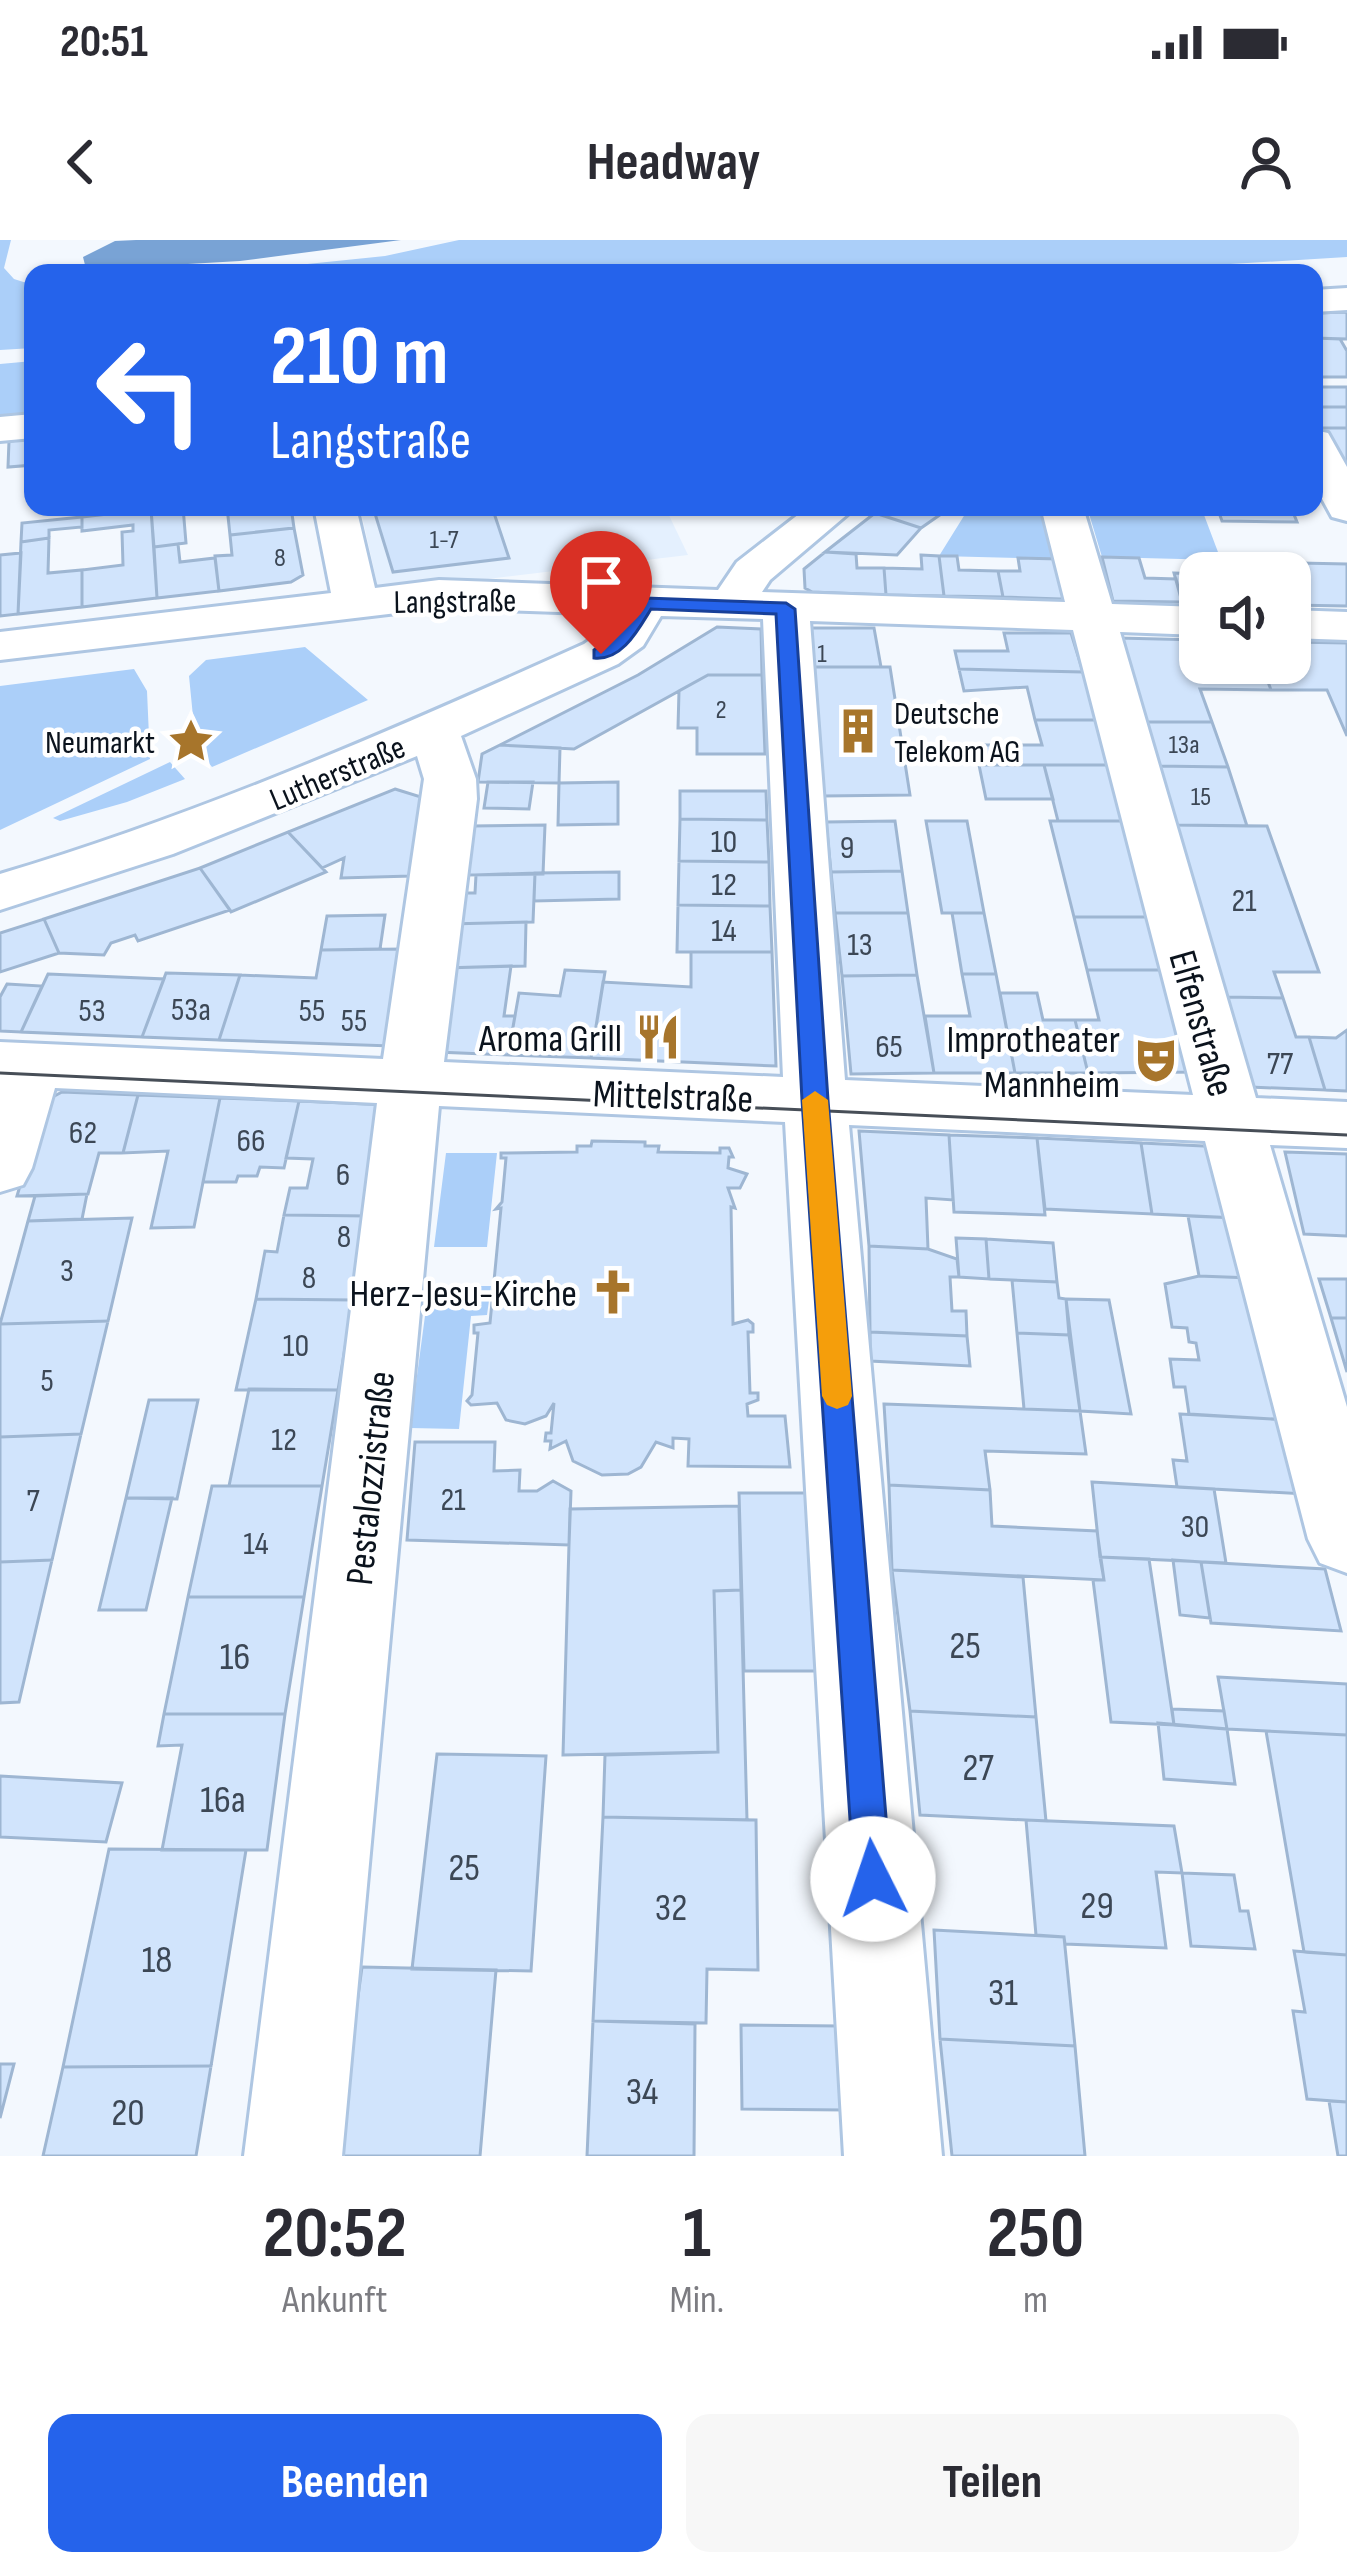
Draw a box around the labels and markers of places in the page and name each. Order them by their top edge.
pin [550,531,652,654]
place label: Deutsche Telekom AG [894,694,1021,772]
building icon: Deutsche Telekom AG [833,706,883,756]
place icon: Neumarkt [166,716,216,766]
place label: Neumarkt [45,723,155,763]
restaurant icon: Aroma Grill [633,1012,683,1062]
place label: Aroma Grill [478,1016,622,1063]
place label: Improtheater Mannheim [946,1017,1120,1109]
theatre icon: Improtheater Mannheim [1131,1035,1181,1085]
church icon: Herz-Jesu-Kirche [588,1267,638,1317]
place label: Herz-Jesu-Kirche [350,1271,577,1318]

